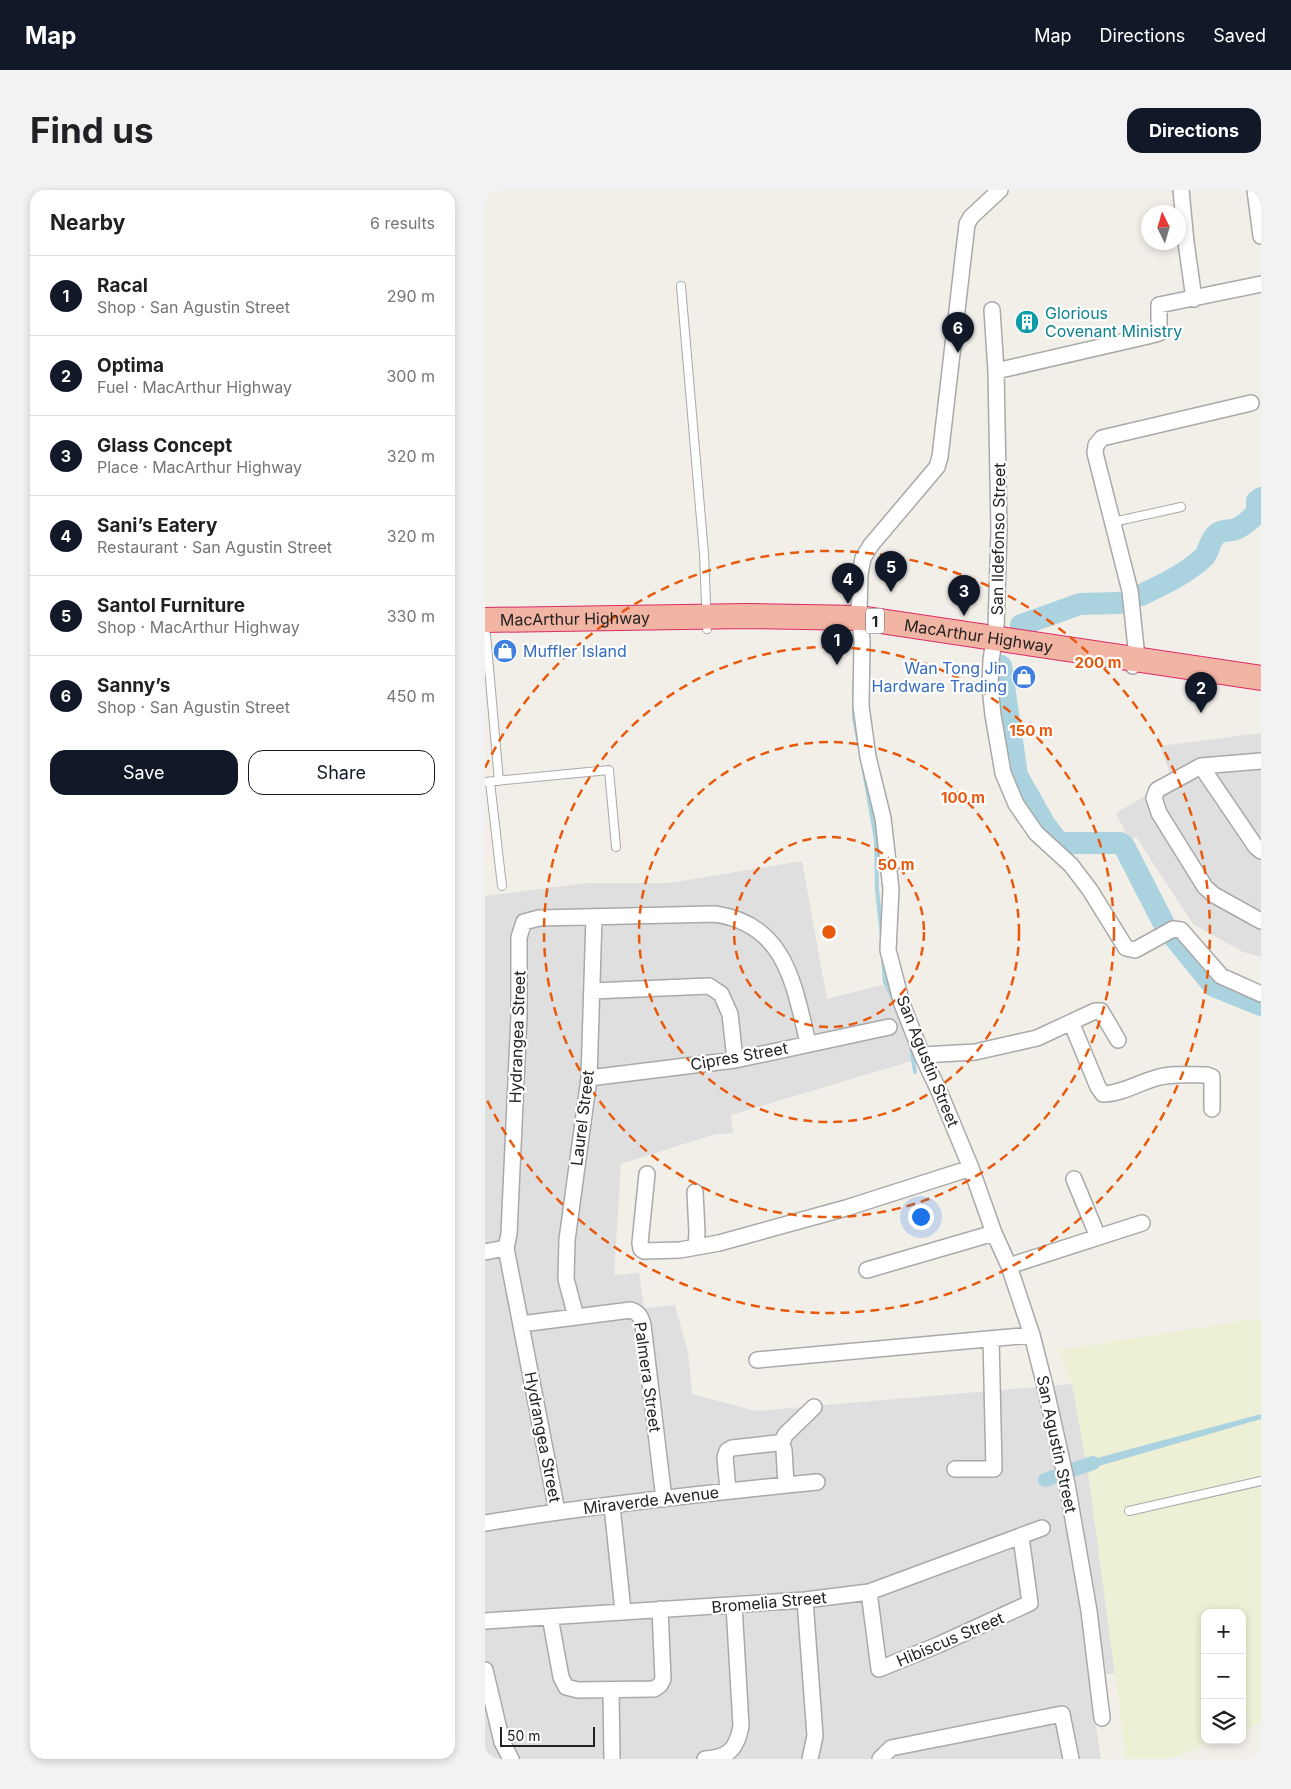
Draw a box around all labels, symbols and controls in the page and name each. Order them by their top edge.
text: Map [25,21,76,50]
text: Map [1034,25,1072,46]
text: Directions [1100,25,1185,46]
text: Saved [1213,25,1266,46]
button: Directions [1127,108,1261,153]
text: Find us [30,109,154,151]
north arrow [1141,205,1186,250]
text: Nearby [50,210,125,235]
text: 6 results [370,213,435,233]
text: Racal [97,274,148,297]
text: 1 [63,286,69,306]
text: 290 m [387,286,435,306]
text: Shop · San Agustin Street [97,297,290,317]
place label: Glorious Covenant Ministry [1045,303,1182,341]
building icon: Glorious Covenant Ministry [1014,309,1040,335]
pin: 6 [942,312,974,353]
text: Optima [97,354,164,377]
text: 2 [61,366,71,386]
text: 300 m [386,366,435,386]
text: Fuel · MacArthur Highway [97,377,292,397]
text: Glass Concept [97,434,232,457]
text: 3 [61,446,71,466]
text: 320 m [387,446,435,466]
text: Place · MacArthur Highway [97,457,302,477]
street label: San Ildefonso Street [987,462,1009,616]
text: Sani’s Eatery [97,514,217,537]
text: 4 [61,526,71,546]
text: 320 m [387,526,435,546]
text: Restaurant · San Agustin Street [97,537,332,557]
pin: 5 [875,551,907,592]
pin: 4 [832,563,864,604]
pin: 3 [948,575,980,616]
text: Santol Furniture [97,594,245,617]
text: 5 [61,606,71,626]
text: 330 m [387,606,435,626]
street label: MacArthur Highway [500,607,650,630]
road number: 1 [866,608,884,634]
street label: MacArthur Highway [903,615,1054,657]
text: Shop · MacArthur Highway [97,617,300,637]
pin: 1 [821,624,853,665]
shop icon: Muffler Island [492,638,518,664]
place label: Muffler Island [523,641,627,661]
text: 200 m [1075,653,1121,672]
place label: Wan Tong Jin Hardware Trading [872,658,1007,696]
shop icon: Wan Tong Jin Hardware Trading [1011,664,1037,690]
pin: 2 [1185,672,1217,713]
text: Sanny’s [97,674,170,697]
text: 6 [61,686,71,706]
text: 450 m [386,686,435,706]
text: Shop · San Agustin Street [97,697,290,717]
text: 150 m [1009,721,1053,740]
button: Save [50,750,238,795]
button: Share [248,750,435,795]
text: 100 m [941,788,985,807]
text: 50 m [878,855,914,874]
centre of rings [820,923,838,941]
street label: Hydrangea Street [505,970,529,1104]
street label: San Agustin Street [892,992,964,1130]
street label: Cipres Street [689,1038,789,1074]
street label: Laurel Street [566,1069,598,1167]
your location [908,1204,934,1230]
street label: Palmera Street [630,1321,666,1433]
street label: Hydrangea Street [521,1370,565,1504]
street label: San Agustin Street [1033,1373,1081,1515]
street label: Miraverde Avenue [582,1482,720,1518]
street label: Bromelia Street [711,1587,827,1617]
street label: Hibiscus Street [893,1607,1007,1671]
map controls [1201,1609,1246,1744]
button: + [1201,1609,1246,1654]
button: − [1201,1654,1246,1699]
button: layers [1201,1699,1246,1744]
scale bar [500,1724,595,1747]
text: 50 m [507,1727,541,1744]

